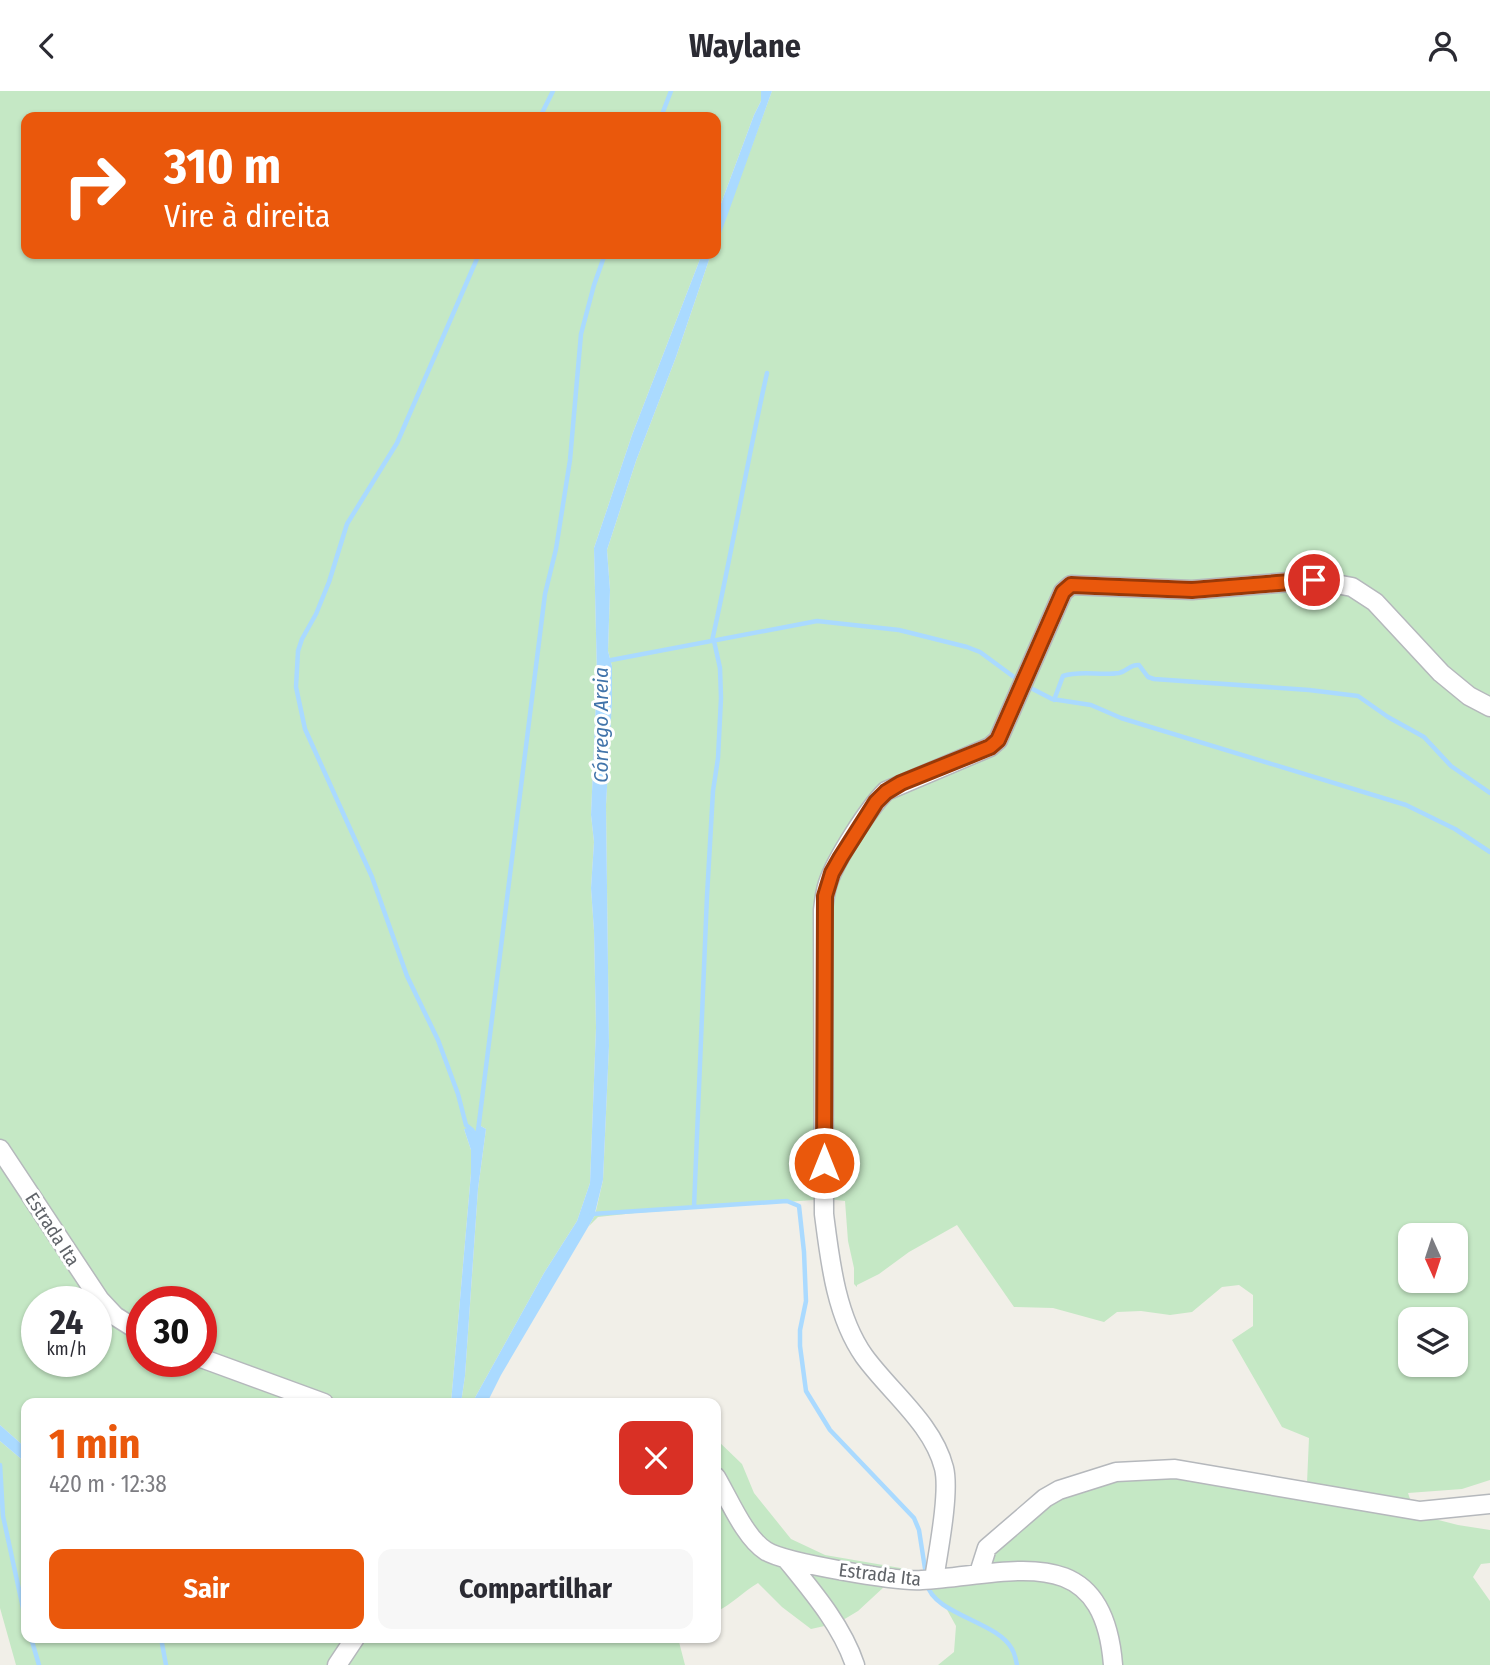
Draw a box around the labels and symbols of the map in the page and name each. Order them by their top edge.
pin [1284,550,1344,610]
water label: Córrego Areia [588,667,614,783]
position arrow [787,1126,861,1200]
street label: Estrada Ita [20,1188,85,1270]
north arrow [1398,1223,1468,1293]
speed limit sign: 30 [126,1286,217,1377]
street label: Estrada Ita [837,1558,922,1591]

